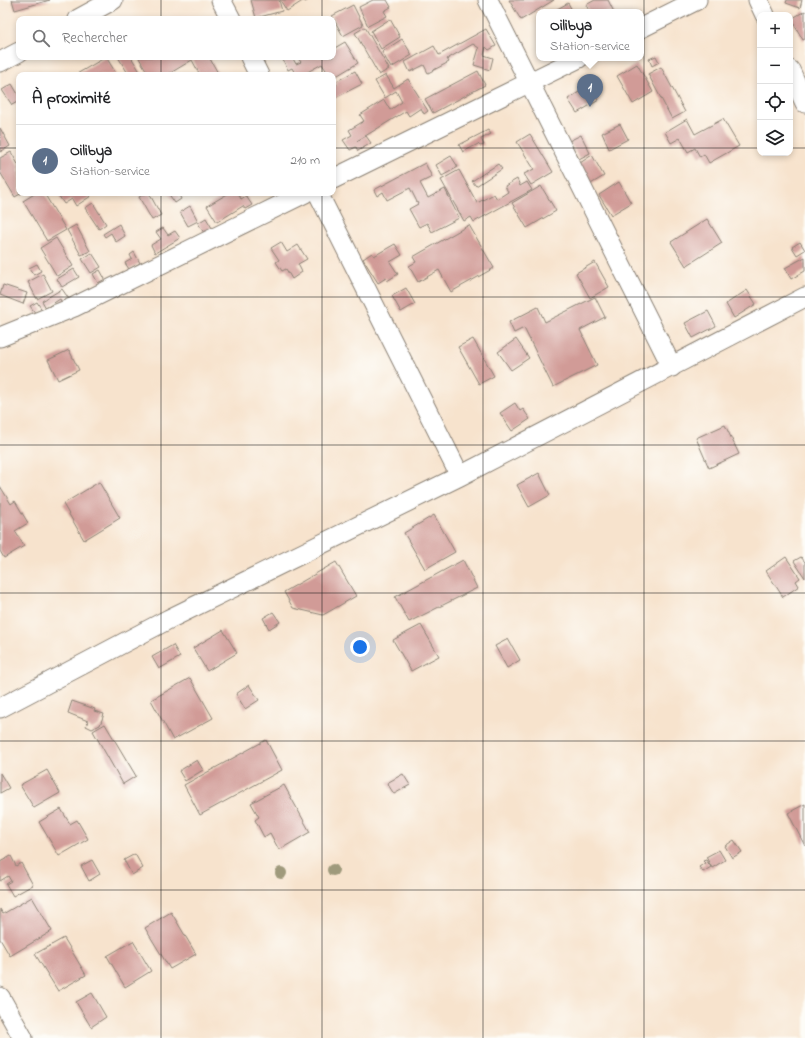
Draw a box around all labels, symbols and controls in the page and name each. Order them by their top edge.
popup [536,9,644,61]
map controls [757,12,793,156]
button: + [757,12,793,48]
text: Oilibya [550,15,592,37]
search box [16,16,336,60]
icon: search [30,27,52,49]
text: Rechercher [62,27,127,49]
text: Station-service [550,37,630,56]
button: − [757,48,793,84]
pin: 1 [577,74,603,107]
button: locate [757,84,793,120]
text: À proximité [32,86,110,111]
button: layers [757,120,793,156]
text: Oilibya [70,140,112,162]
text: 1 [43,151,47,170]
text: 210 m [290,151,320,170]
text: Station-service [70,162,150,181]
your location [350,637,370,657]

